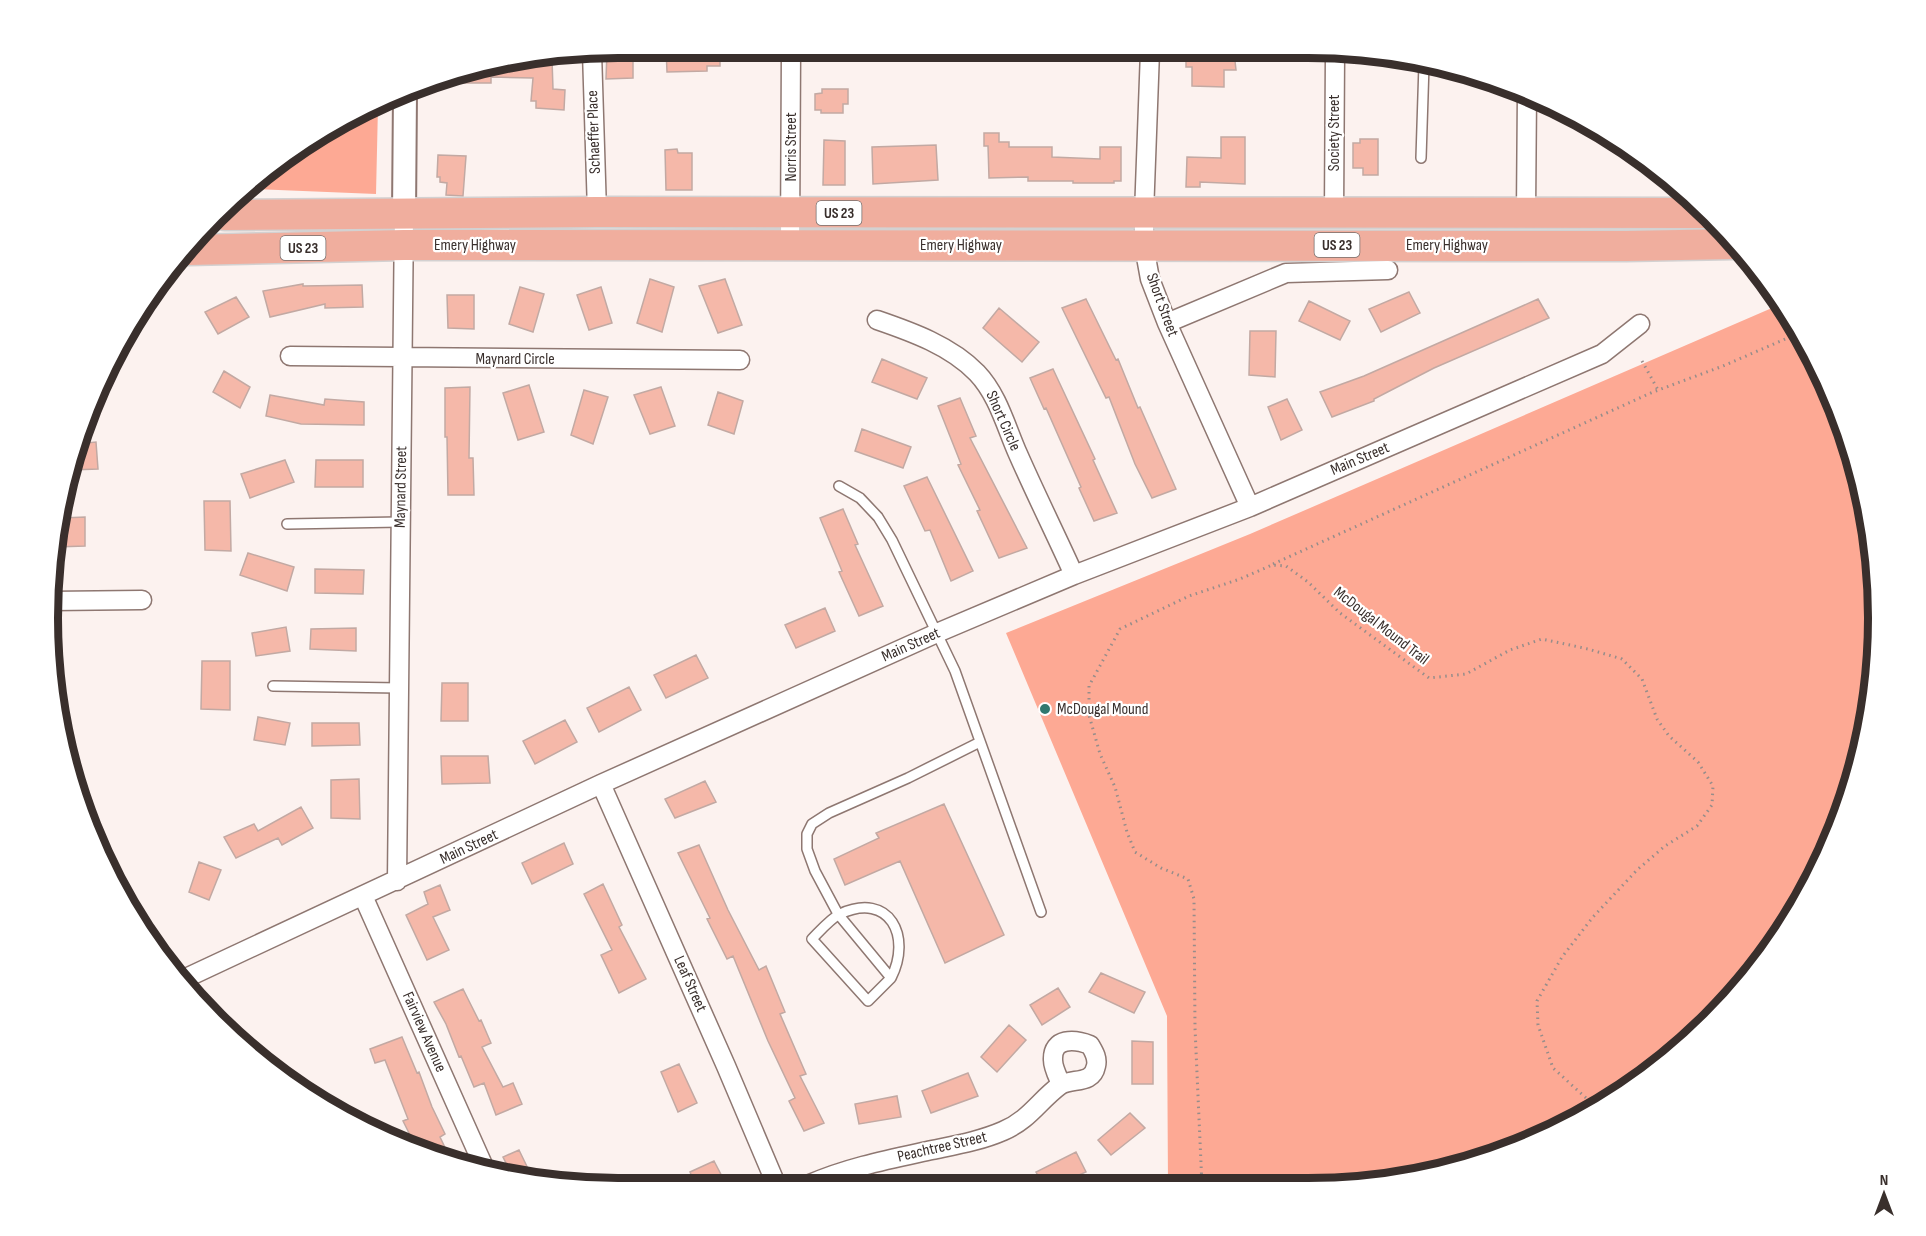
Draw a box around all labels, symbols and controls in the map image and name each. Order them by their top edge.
street label: Schaeffer Place [583,90,605,174]
street label: Society Street [1325,95,1344,171]
street label: Norris Street [782,112,801,182]
road number: US 23 [816,201,862,225]
road number: US 23 [1314,233,1360,257]
road number: US 23 [280,236,326,260]
street label: Emery Highway [434,236,516,255]
street label: Emery Highway [920,236,1002,255]
street label: Emery Highway [1406,236,1488,255]
street label: Short Street [1142,271,1182,340]
street label: Maynard Circle [475,350,555,369]
street label: Short Circle [981,388,1025,454]
street label: Main Street [1328,438,1392,480]
street label: Maynard Street [391,446,411,528]
street label: McDougal Mound Trail [1330,583,1432,669]
street label: Main Street [879,624,943,666]
place label: McDougal Mound [1057,700,1148,719]
marker: McDougal Mound [1038,702,1052,716]
street label: Main Street [437,825,501,869]
street label: Leaf Street [669,953,711,1015]
street label: Fairview Avenue [398,989,450,1075]
street label: Peachtree Street [895,1127,989,1167]
north arrow [1854,1164,1914,1224]
text: N [1880,1171,1888,1190]

